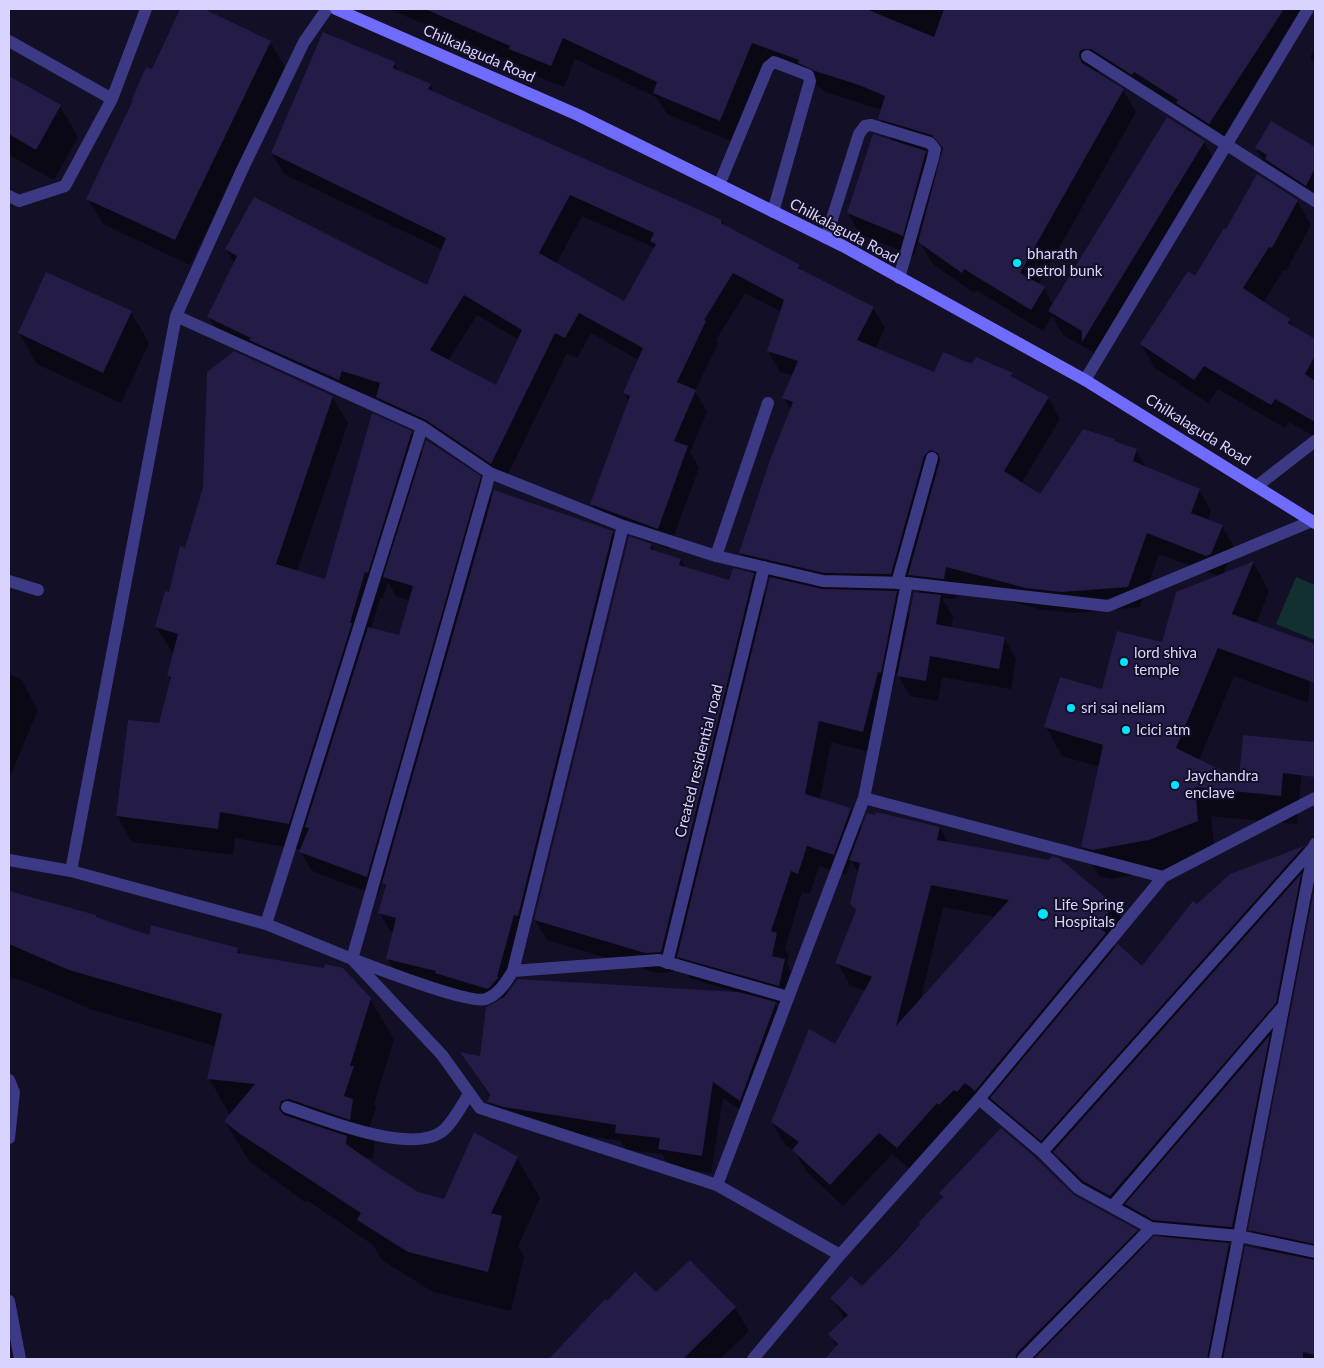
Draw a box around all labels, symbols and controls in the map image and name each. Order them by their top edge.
street label: Chilkalaguda Road [420,21,538,87]
street label: Chilkalaguda Road [786,195,902,267]
place label: bharath petrol bunk [1027,245,1102,280]
marker: bharath petrol bunk [1011,257,1023,269]
street label: Chilkalaguda Road [1142,390,1254,470]
place label: lord shiva temple [1134,644,1197,679]
marker: lord shiva temple [1118,656,1130,668]
street label: Created residential road [671,683,727,839]
place label: sri sai neliam [1081,699,1165,717]
marker: sri sai neliam [1065,702,1077,714]
place label: Icici atm [1136,721,1190,739]
marker: Icici atm [1120,724,1132,736]
place label: Jaychandra enclave [1185,767,1258,802]
marker: Jaychandra enclave [1169,779,1181,791]
place label: Life Spring Hospitals [1054,896,1124,931]
marker: Life Spring Hospitals [1036,907,1050,921]

